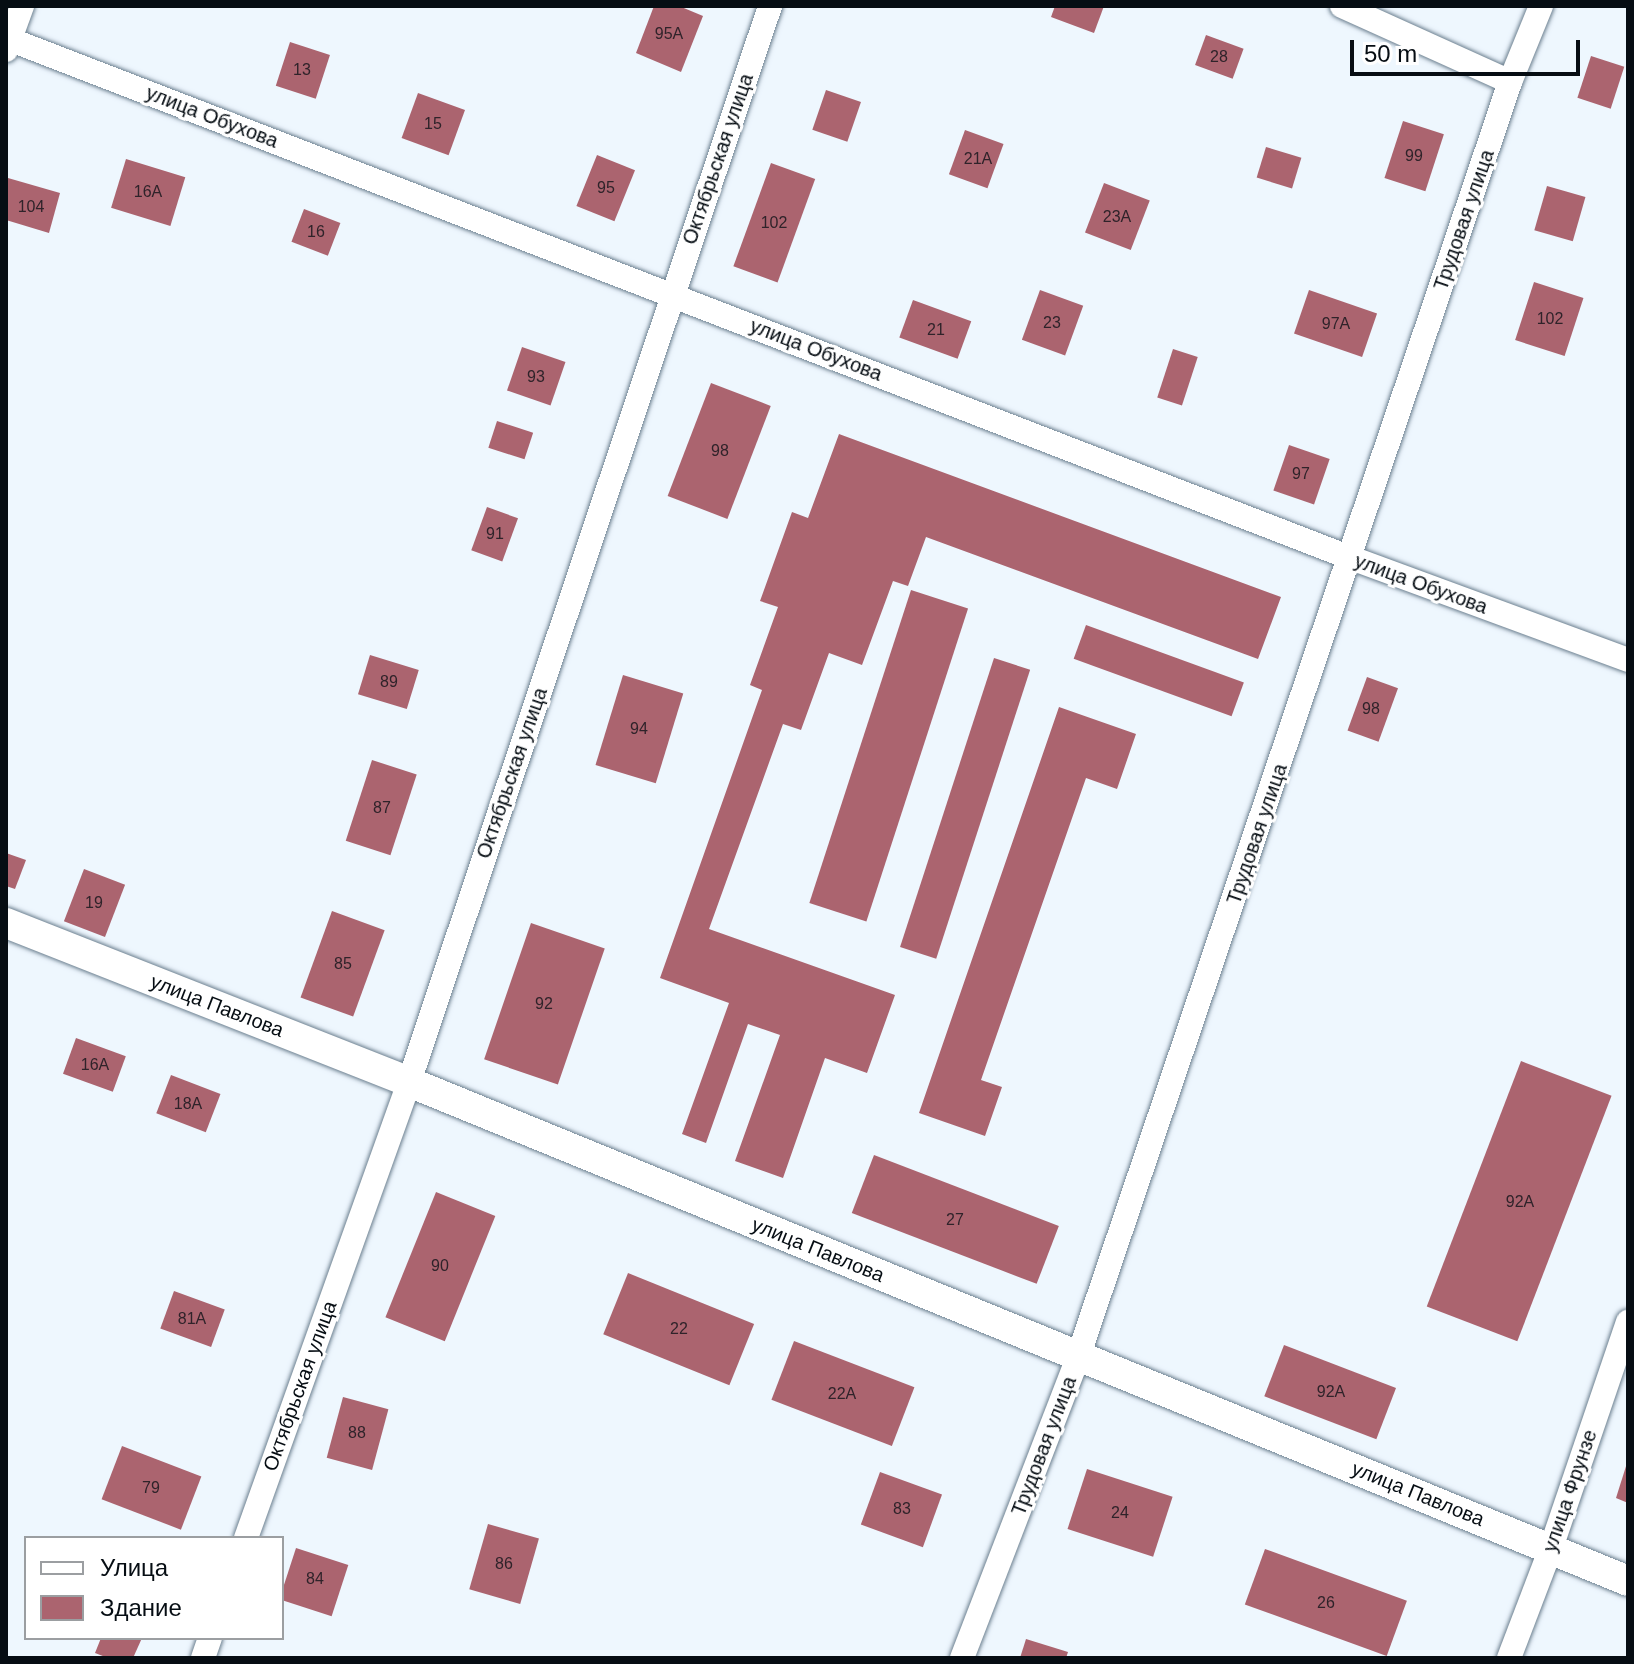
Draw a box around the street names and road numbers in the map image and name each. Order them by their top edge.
street label: Октябрьская улица [677,70,759,248]
street label: улица Обухова [143,81,281,153]
street label: Трудовая улица [1429,147,1499,293]
street label: улица Обухова [747,314,885,386]
street label: улица Обухова [1351,549,1491,619]
street label: Октябрьская улица [471,684,553,862]
street label: Трудовая улица [1222,761,1292,907]
street label: улица Павлова [147,970,287,1042]
street label: улица Павлова [748,1213,888,1287]
street label: Октябрьская улица [258,1298,342,1474]
street label: Трудовая улица [1006,1373,1082,1519]
street label: улица Фрунзе [1538,1427,1602,1555]
street label: улица Павлова [1348,1457,1488,1531]

